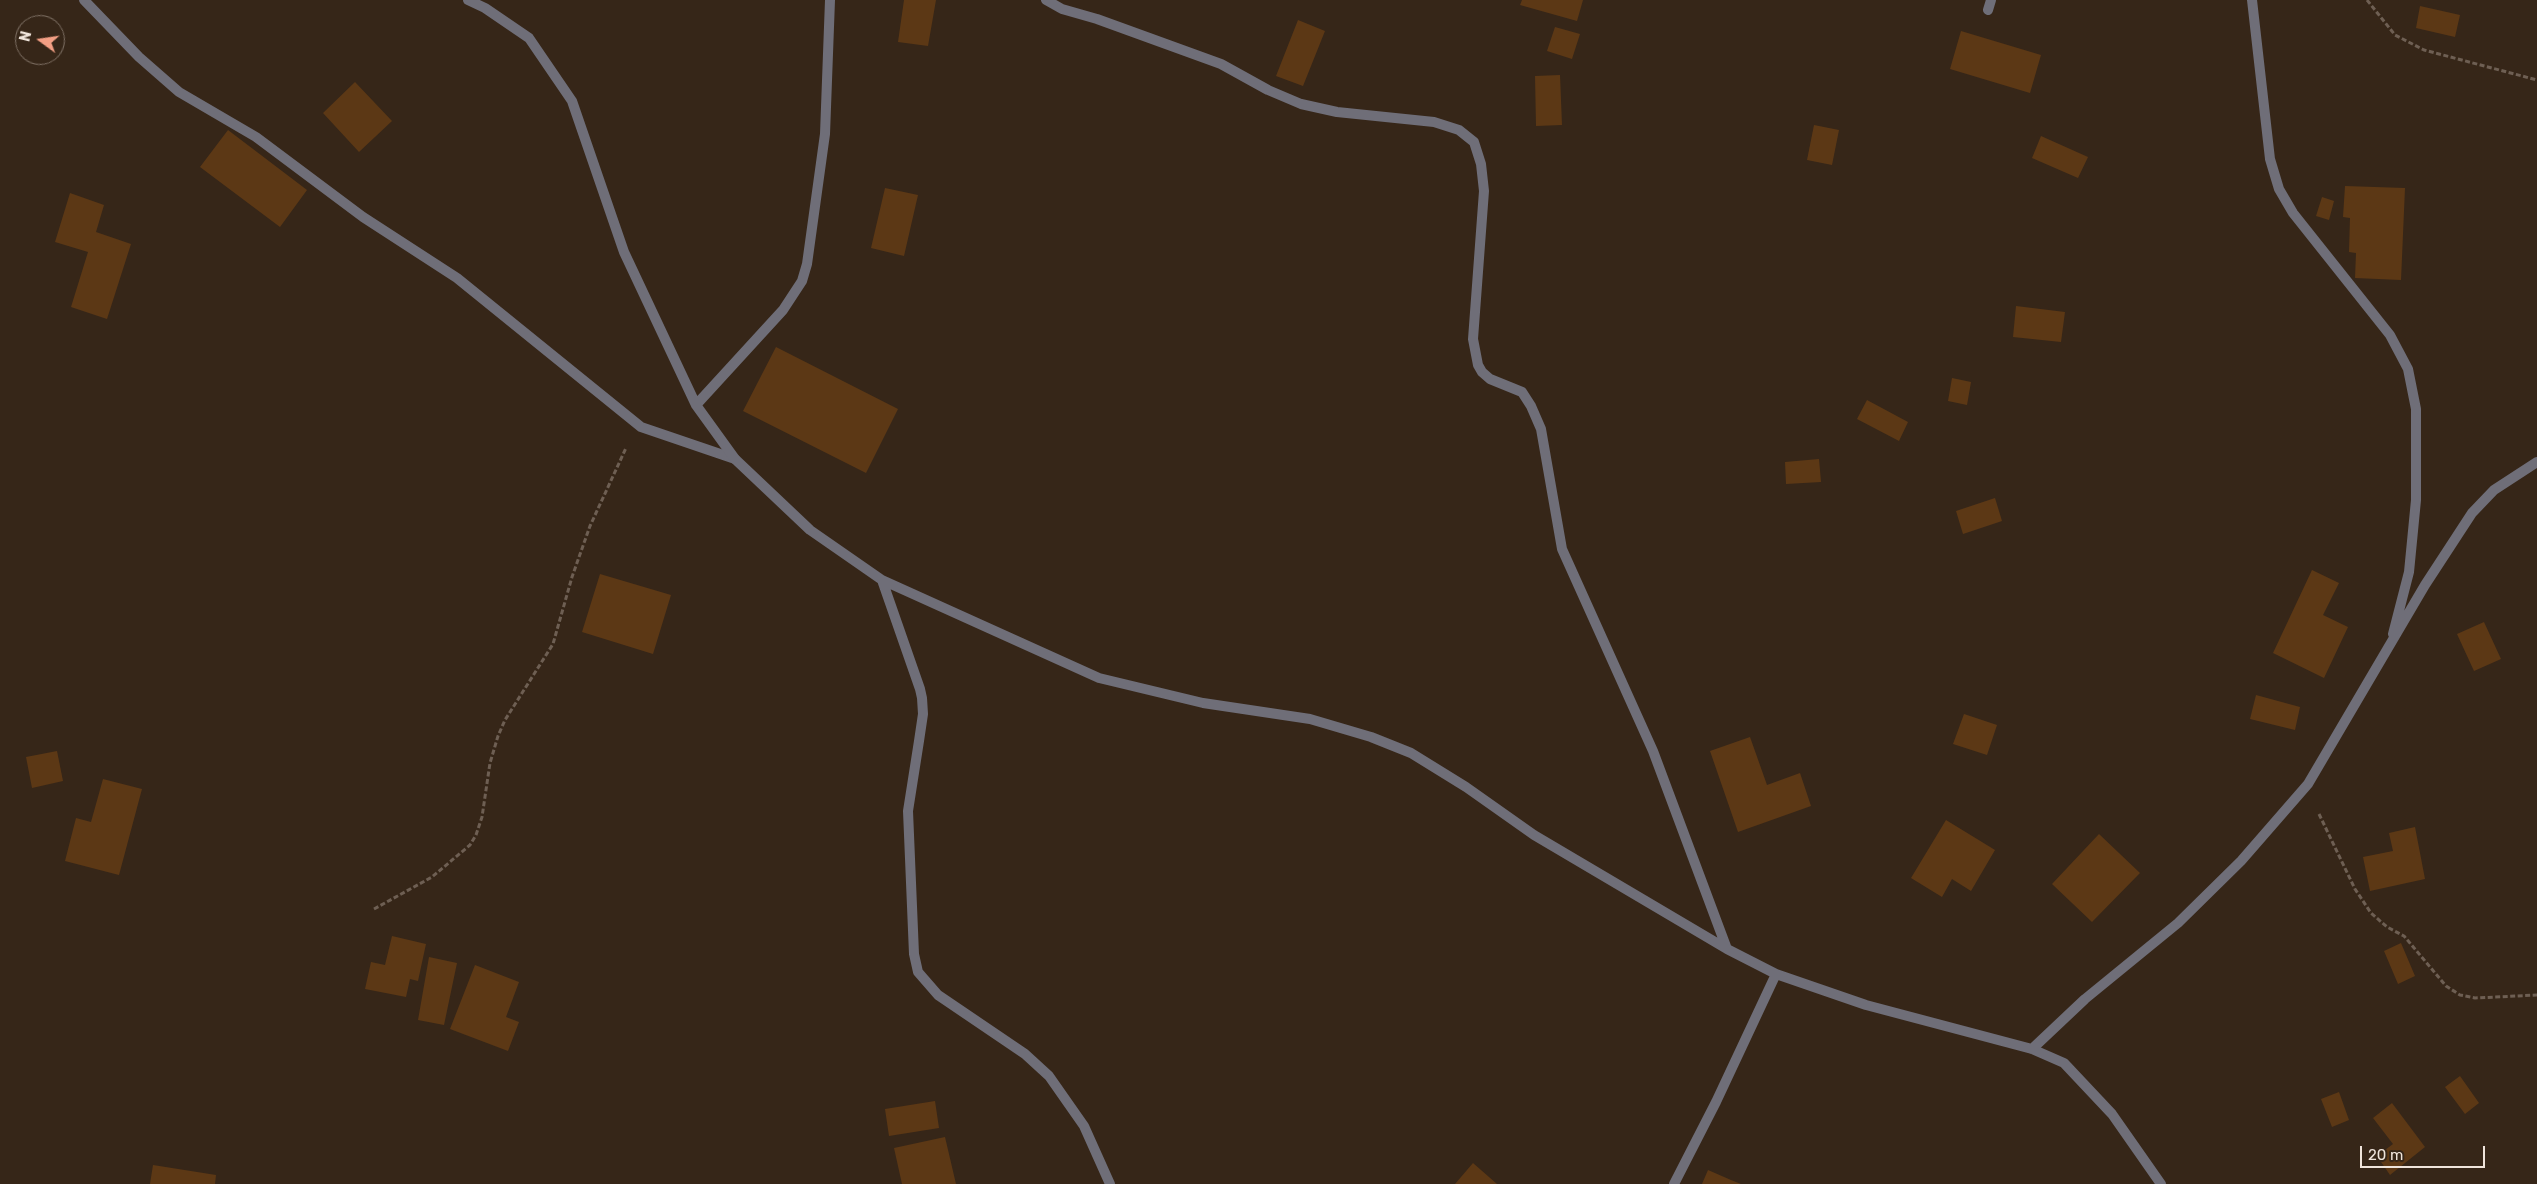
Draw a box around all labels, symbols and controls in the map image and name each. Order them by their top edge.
north arrow [15,15,65,65]
text: N [16,30,35,43]
scale bar [2362,1136,2487,1168]
text: 20 m [2368,1146,2403,1164]

